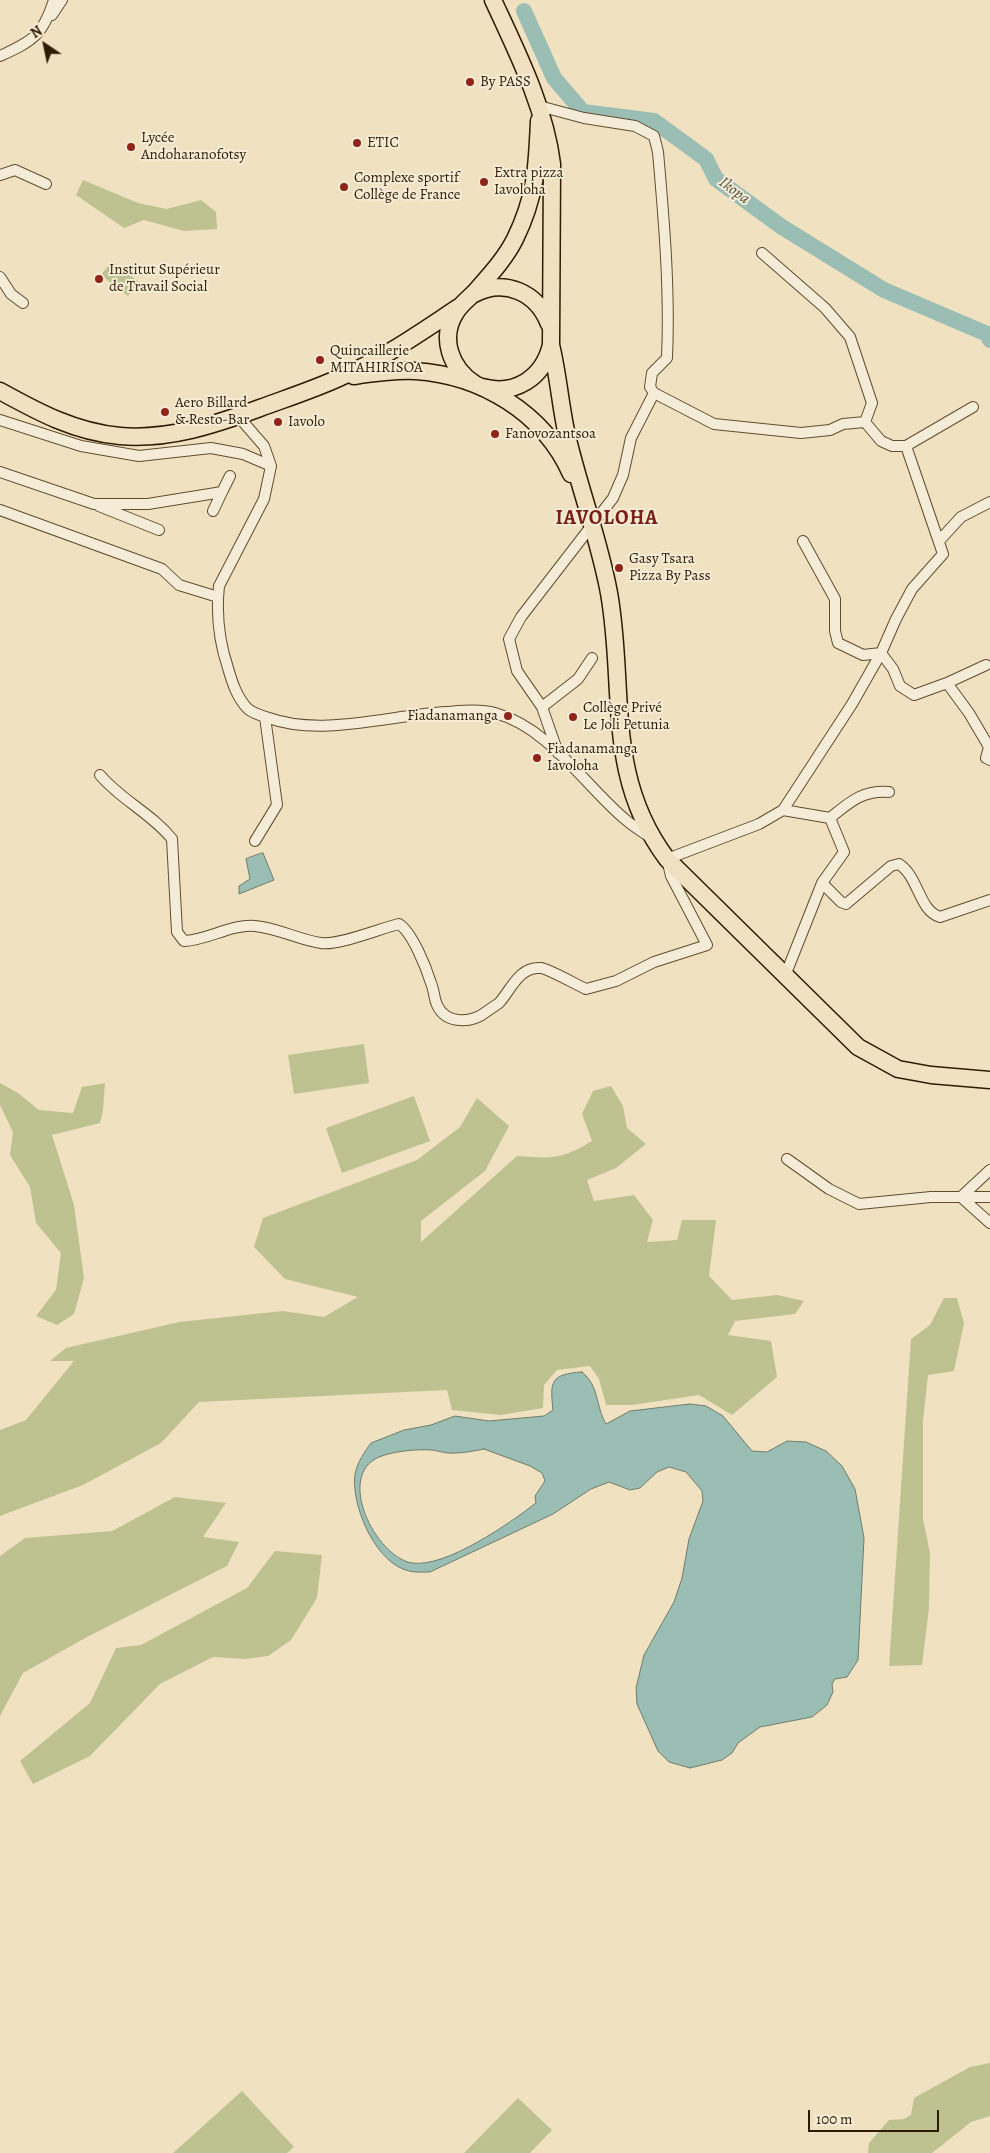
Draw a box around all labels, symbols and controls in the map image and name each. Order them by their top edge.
north arrow [20,20,70,70]
text: N [27,21,46,43]
place label: By PASS [480,73,531,91]
marker: By PASS [464,76,476,88]
place label: Lycée Andoharanofotsy [141,129,246,164]
place label: ETIC [367,134,399,152]
marker: ETIC [351,137,363,149]
marker: Lycée Andoharanofotsy [125,141,137,153]
place label: Extra pizza Iavoloha [494,164,563,199]
place label: Complexe sportif Collège de France [354,169,460,204]
water label: Ikopa [715,173,753,209]
marker: Extra pizza Iavoloha [478,176,490,188]
marker: Complexe sportif Collège de France [338,181,350,193]
place label: Institut Supérieur de Travail Social [109,261,220,296]
marker: Institut Supérieur de Travail Social [93,273,105,285]
place label: Quincaillerie MITAHIRISOA [330,342,423,377]
marker: Quincaillerie MITAHIRISOA [314,354,326,366]
place label: Aero Billard & Resto-Bar [175,394,249,429]
marker: Aero Billard & Resto-Bar [159,406,171,418]
place label: Iavolo [288,413,325,431]
marker: Iavolo [272,416,284,428]
place label: Fanovozantsoa [505,425,596,443]
marker: Fanovozantsoa [489,428,501,440]
district label: IAVOLOHA [554,507,660,531]
place label: Gasy Tsara Pizza By Pass [629,550,711,585]
marker: Gasy Tsara Pizza By Pass [613,562,625,574]
place label: Collège Privé Le Joli Petunia [583,699,670,734]
place label: Fiadanamanga [407,707,498,725]
marker: Fiadanamanga [502,710,514,722]
marker: Collège Privé Le Joli Petunia [567,711,579,723]
place label: Fiadanamanga Iavoloha [547,740,638,775]
marker: Fiadanamanga Iavoloha [531,752,543,764]
scale bar [810,2100,941,2132]
text: 100 m [816,2109,853,2129]

